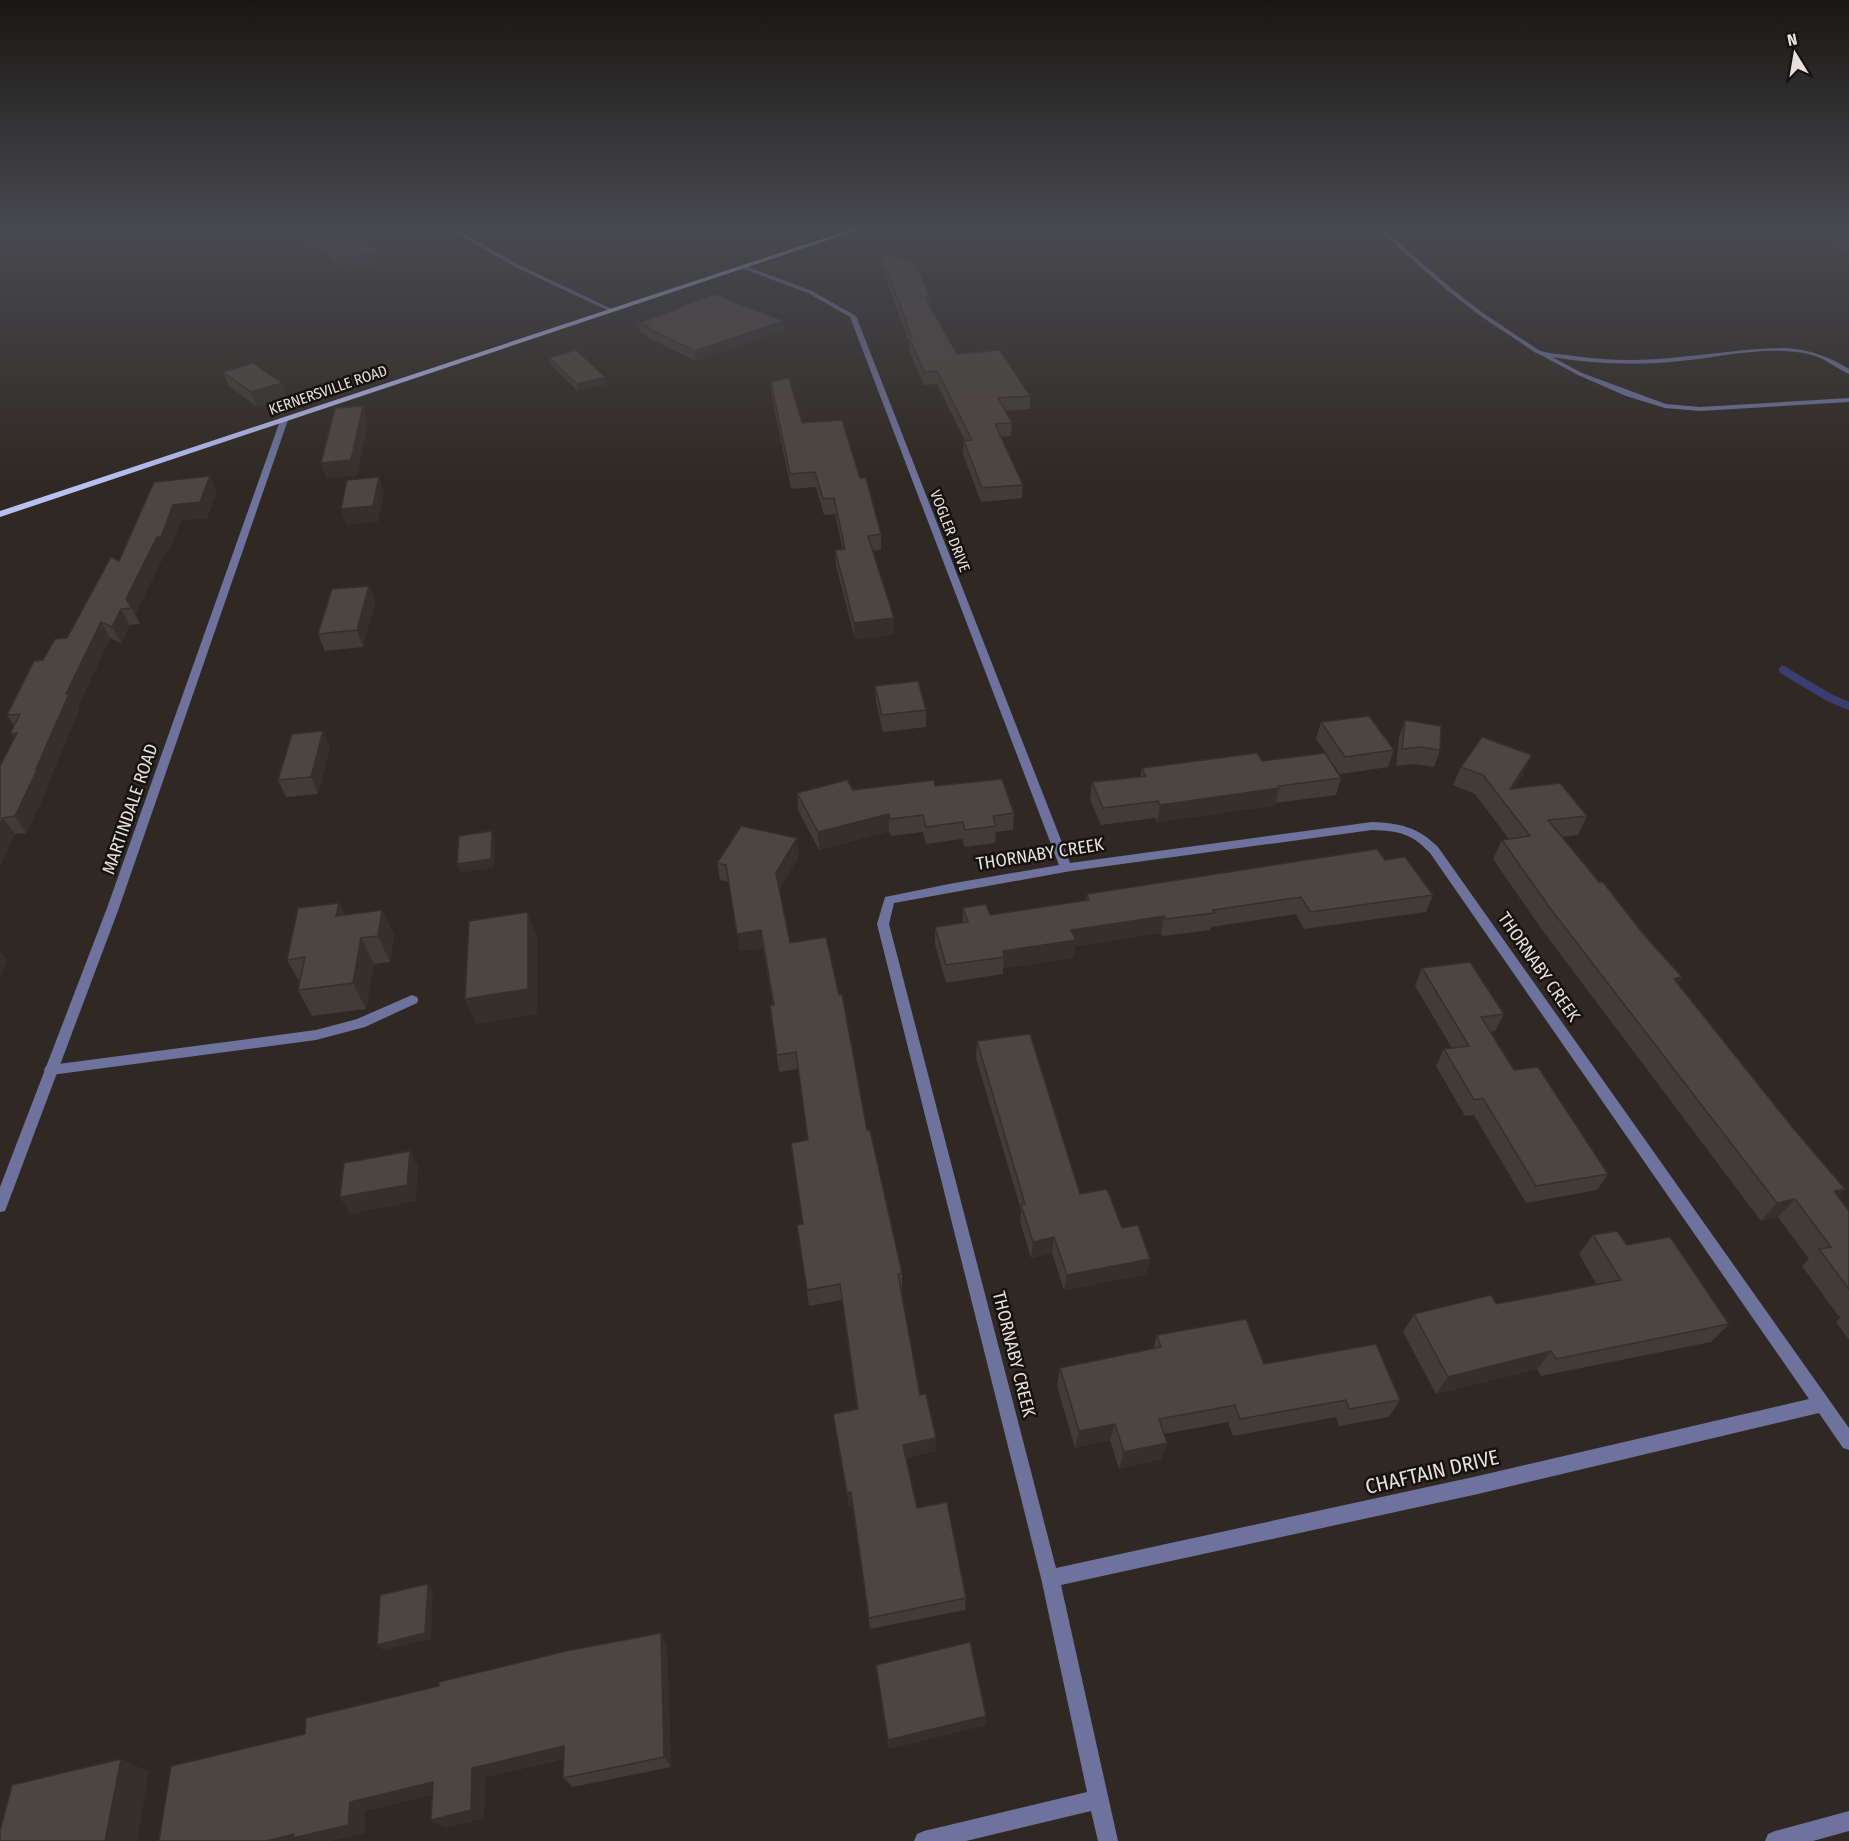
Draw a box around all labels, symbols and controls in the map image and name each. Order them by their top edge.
north arrow [1765,24,1825,84]
text: N [1786,30,1799,50]
street label: KERNERSVILLE ROAD [267,361,389,419]
street label: VOGLER DRIVE [926,487,974,575]
street label: MARTINDALE ROAD [97,741,163,877]
street label: THORNABY CREEK [975,833,1106,875]
street label: THORNABY CREEK [1493,908,1585,1026]
street label: THORNABY CREEK [988,1289,1040,1420]
street label: CHAFTAIN DRIVE [1363,1444,1501,1500]

